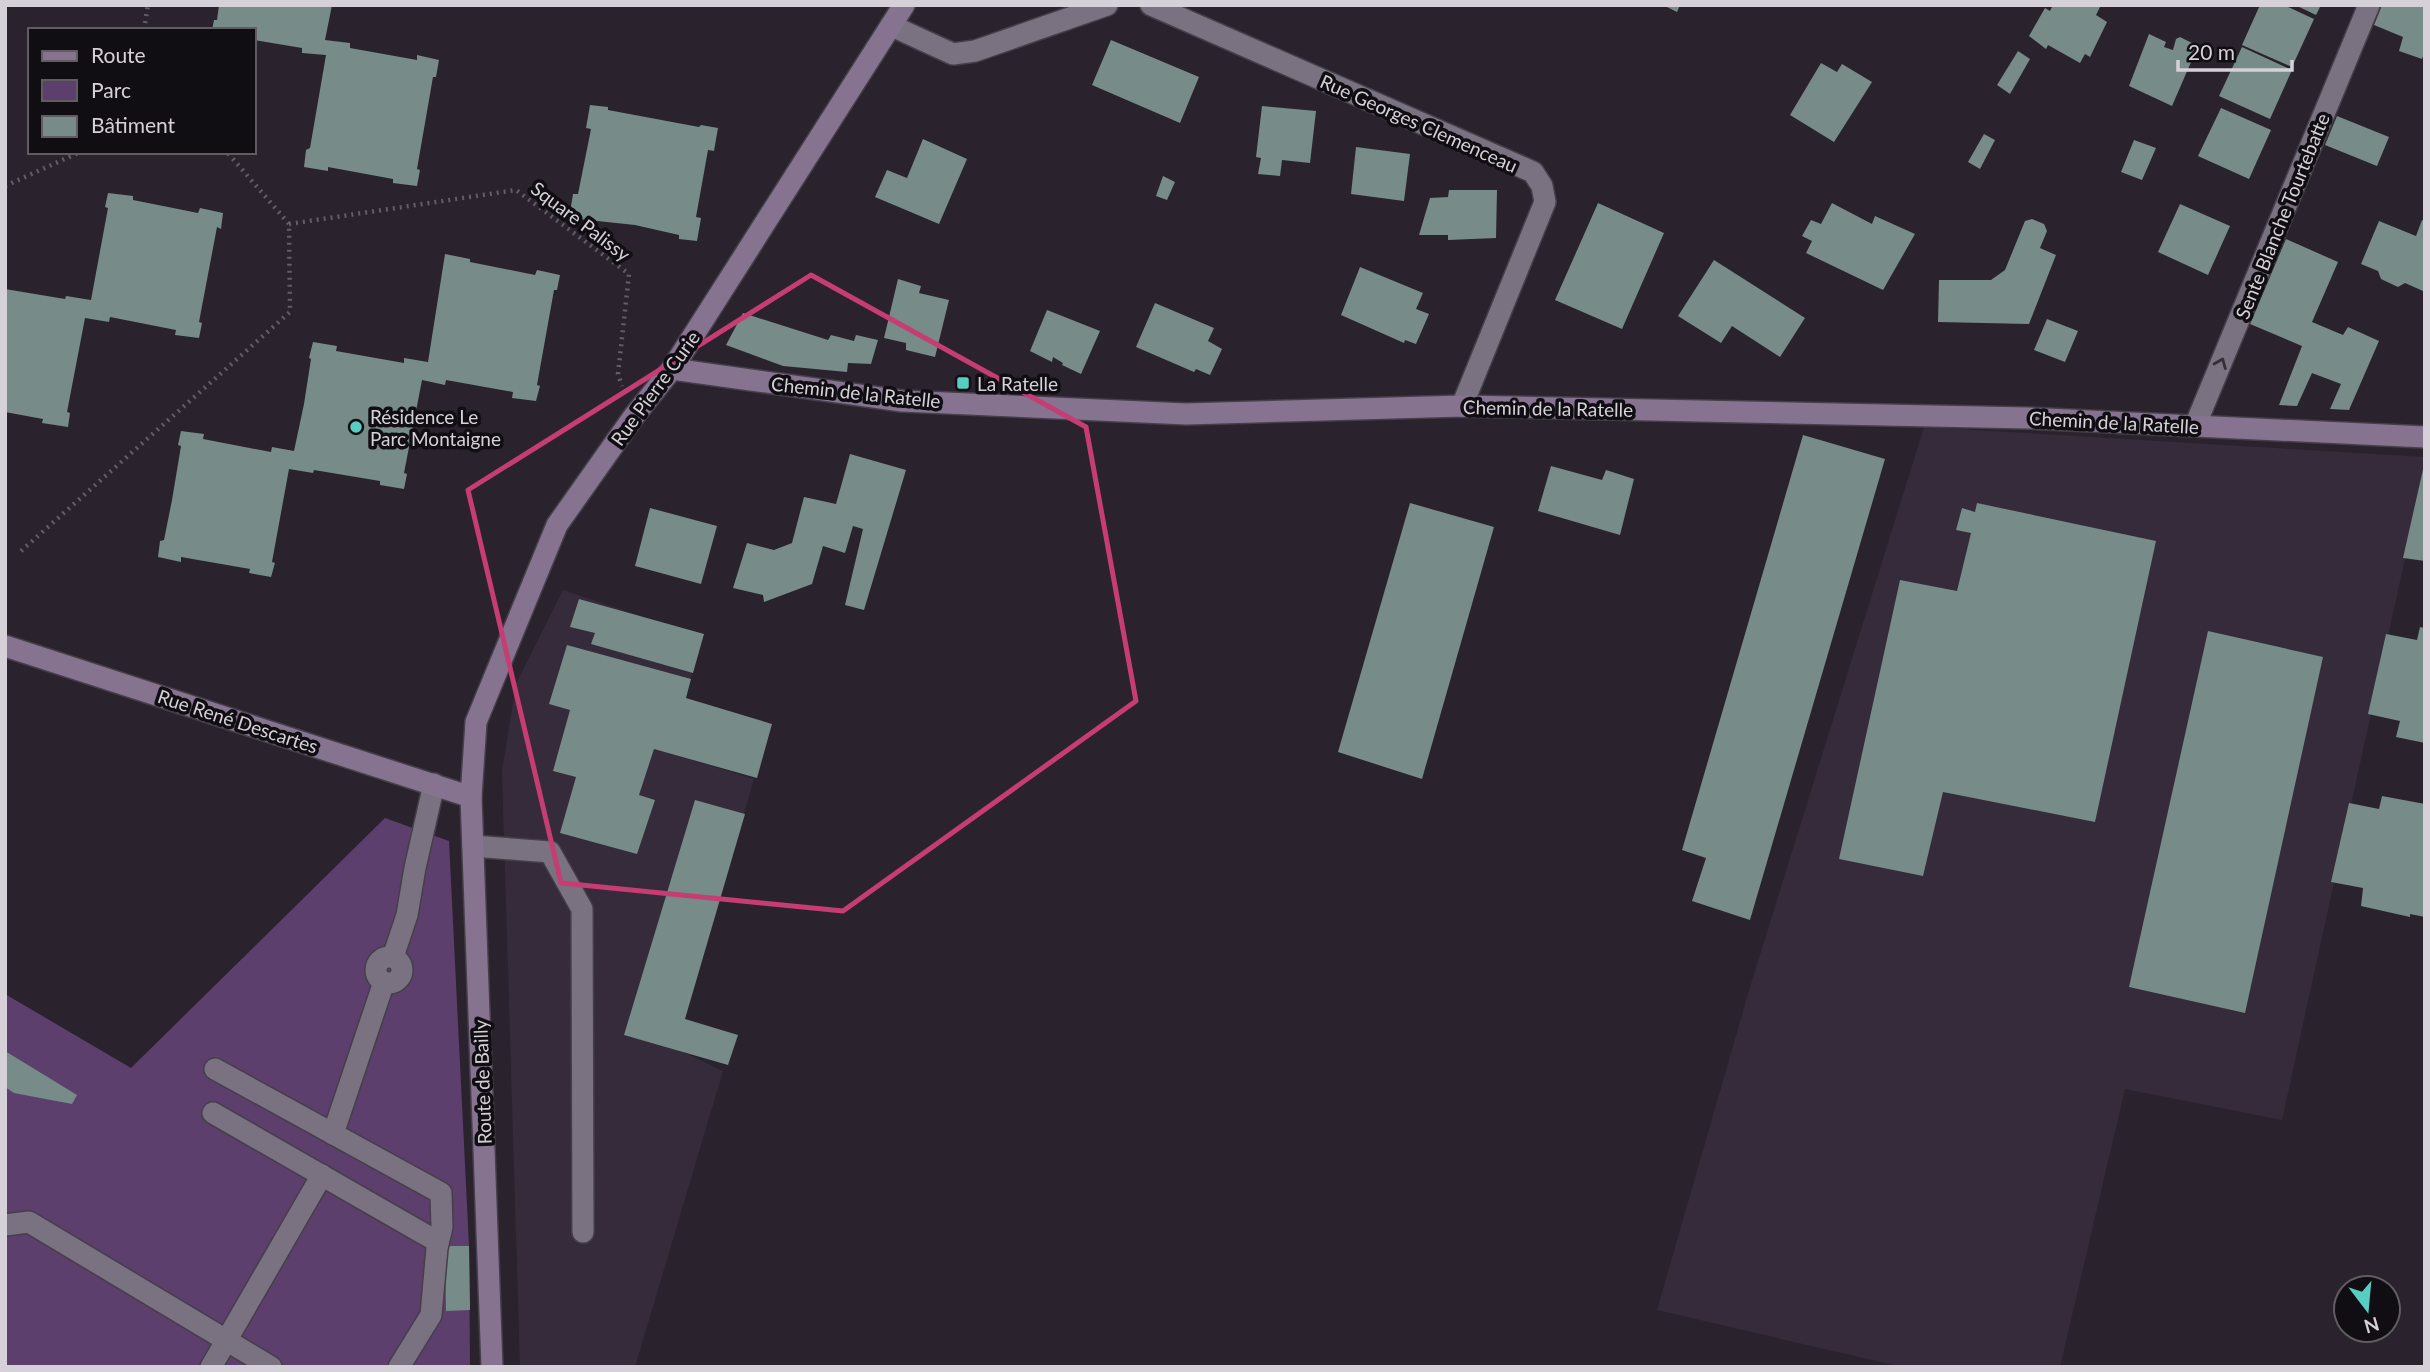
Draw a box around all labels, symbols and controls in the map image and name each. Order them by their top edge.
legend [28,28,256,154]
scale bar [2178,28,2292,72]
text: 20 m [2188,39,2235,64]
text: Route [91,42,146,67]
street label: Rue Georges Clemenceau [1317,69,1521,177]
text: Parc [91,77,131,102]
street label: Sente Blanche Tourtebatte [2230,110,2334,322]
text: Bâtiment [91,112,176,137]
street label: Square Palissy [527,176,635,266]
street label: Rue Pierre Curie [606,326,704,450]
one-way arrow [2213,358,2227,370]
street label: Chemin de la Ratelle [770,372,942,412]
place label: La Ratelle [977,372,1058,395]
marker: La Ratelle [955,375,971,391]
street label: Chemin de la Ratelle [1463,395,1633,421]
place label: Résidence Le Parc Montaigne [370,405,501,450]
street label: Chemin de la Ratelle [2028,406,2200,438]
marker: Résidence Le Parc Montaigne [348,419,364,435]
street label: Rue René Descartes [155,684,321,758]
street label: Route de Bailly [468,1019,496,1145]
north arrow [2332,1274,2402,1344]
text: N [2362,1313,2382,1339]

